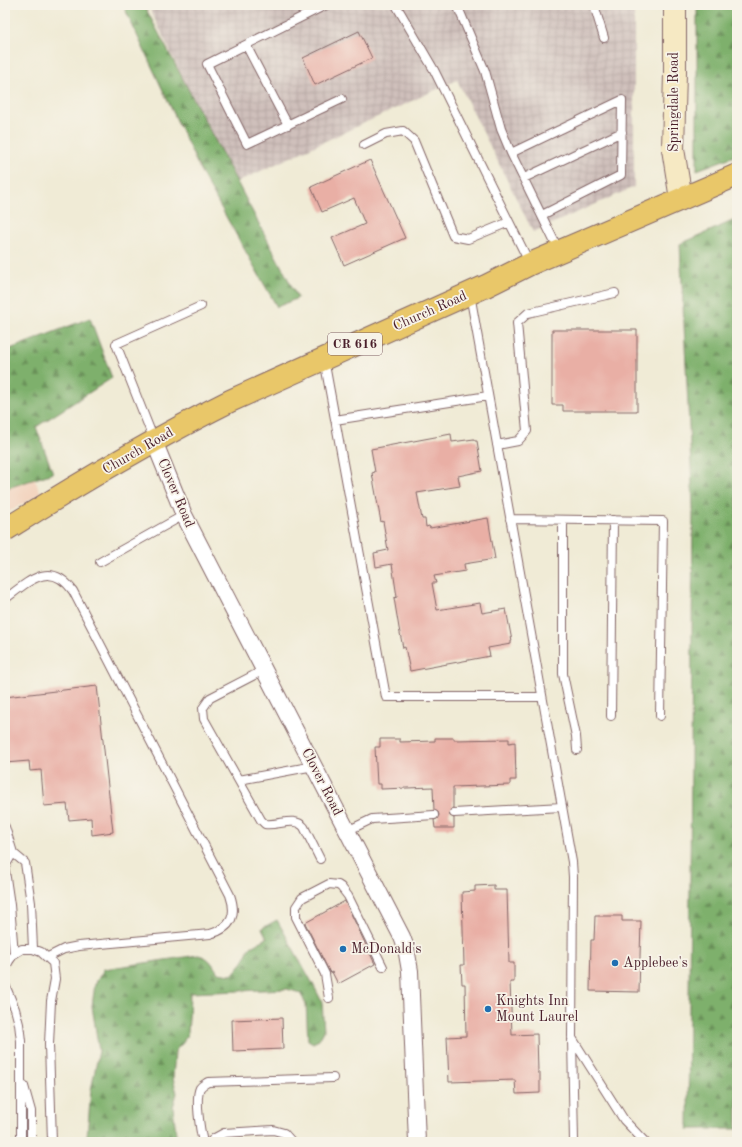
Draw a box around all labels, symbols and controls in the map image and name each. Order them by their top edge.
street label: Springdale Road [667,52,681,152]
street label: Church Road [391,289,469,333]
road number: CR 616 [328,333,382,355]
street label: Church Road [100,425,176,477]
street label: Clover Road [155,456,197,530]
street label: Clover Road [299,746,345,818]
place label: McDonald's [351,942,422,956]
marker: McDonald's [338,944,348,954]
place label: Applebee's [623,956,688,970]
marker: Applebee's [610,958,620,968]
place label: Knights Inn Mount Laurel [496,994,578,1024]
marker: Knights Inn Mount Laurel [483,1004,493,1014]

